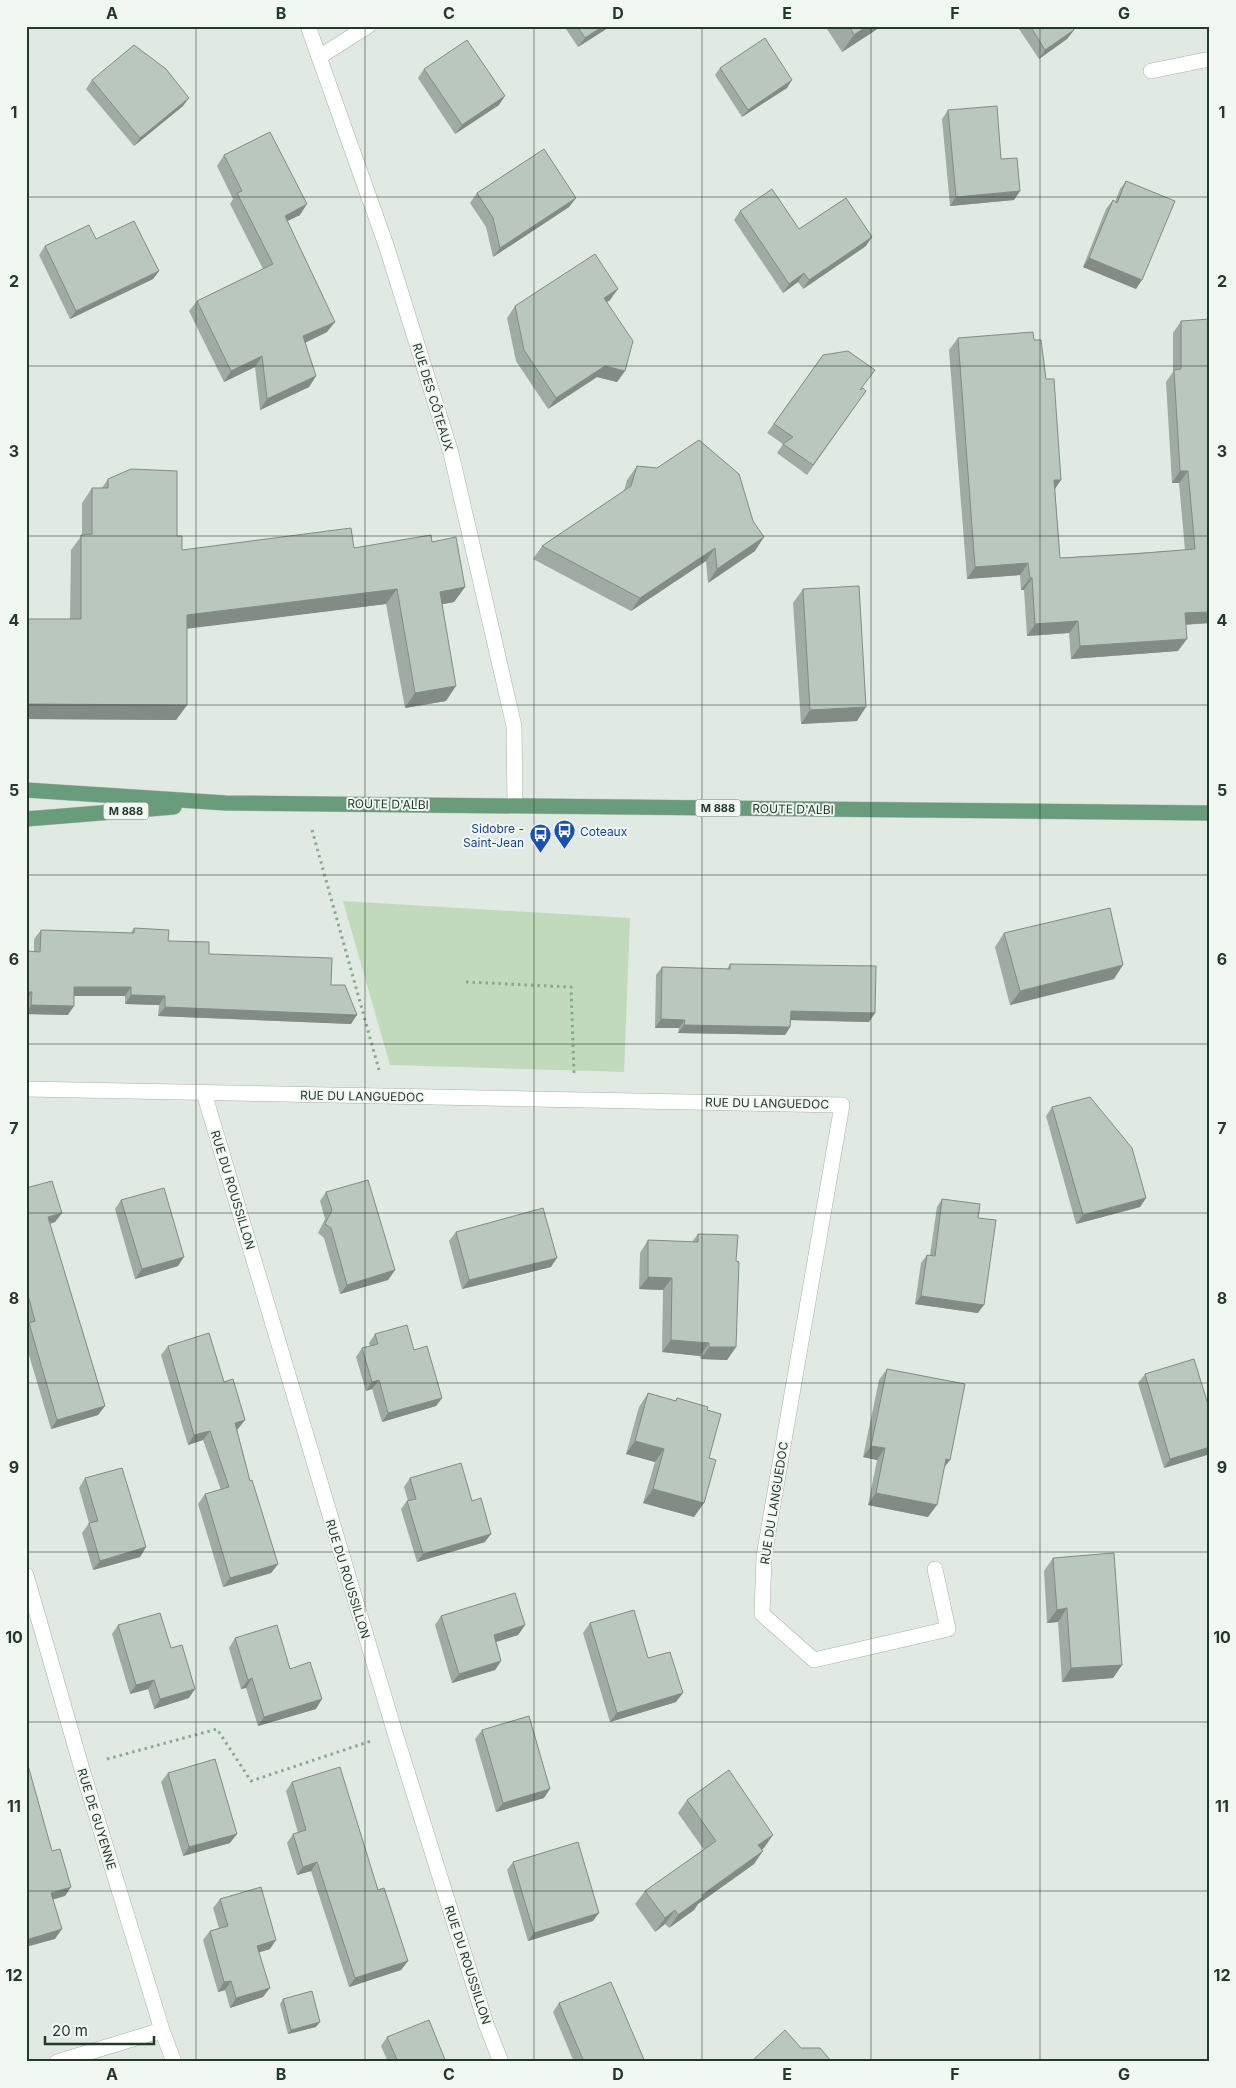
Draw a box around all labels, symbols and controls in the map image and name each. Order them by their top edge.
text: A [106,3,118,23]
text: B [276,3,286,23]
text: C [443,3,455,23]
text: D [612,3,624,23]
text: E [782,3,792,23]
text: F [950,3,960,23]
text: G [1118,3,1130,23]
text: 1 [11,102,17,122]
text: 1 [1219,102,1225,122]
text: 2 [9,271,19,291]
text: 2 [1217,271,1227,291]
street label: RUE DES CÔTEAUX [409,341,457,453]
text: 3 [9,441,19,461]
text: 3 [1217,441,1227,461]
text: 4 [9,610,20,630]
text: 4 [1217,610,1228,630]
text: 5 [9,780,19,800]
text: 5 [1217,780,1227,800]
street label: ROUTE D'ALBI [347,796,429,812]
road number: M 888 [696,800,740,816]
street label: ROUTE D'ALBI [752,801,834,817]
road number: M 888 [104,802,148,819]
bus stop icon: Coteaux [552,819,576,850]
place label: Sidobre - Saint-Jean [463,821,524,850]
bus stop icon: Sidobre - Saint-Jean [528,823,552,854]
place label: Coteaux [580,824,628,839]
text: 6 [9,949,19,969]
text: 6 [1217,949,1227,969]
street label: RUE DU LANGUEDOC [300,1087,424,1105]
street label: RUE DU LANGUEDOC [705,1094,829,1112]
text: 7 [9,1118,19,1138]
text: 7 [1217,1118,1227,1138]
street label: RUE DU ROUSSILLON [208,1128,258,1252]
text: 8 [9,1288,19,1308]
text: 8 [1217,1288,1227,1308]
street label: RUE DU LANGUEDOC [757,1440,791,1565]
text: 9 [9,1457,19,1477]
text: 9 [1217,1457,1227,1477]
street label: RUE DU ROUSSILLON [323,1517,373,1641]
text: 10 [5,1627,23,1647]
text: 10 [1213,1627,1231,1647]
street label: RUE DE GUYENNE [74,1767,120,1871]
text: 11 [7,1796,21,1816]
text: 11 [1215,1796,1229,1816]
street label: RUE DU ROUSSILLON [442,1904,494,2026]
text: 12 [6,1965,22,1985]
text: 12 [1214,1965,1230,1985]
scale bar [45,2013,154,2045]
text: 20 m [52,2021,88,2040]
text: A [106,2064,118,2084]
text: B [276,2064,286,2084]
text: C [443,2064,455,2084]
text: D [612,2064,624,2084]
text: E [782,2064,792,2084]
text: F [950,2064,960,2084]
text: G [1118,2064,1130,2084]

